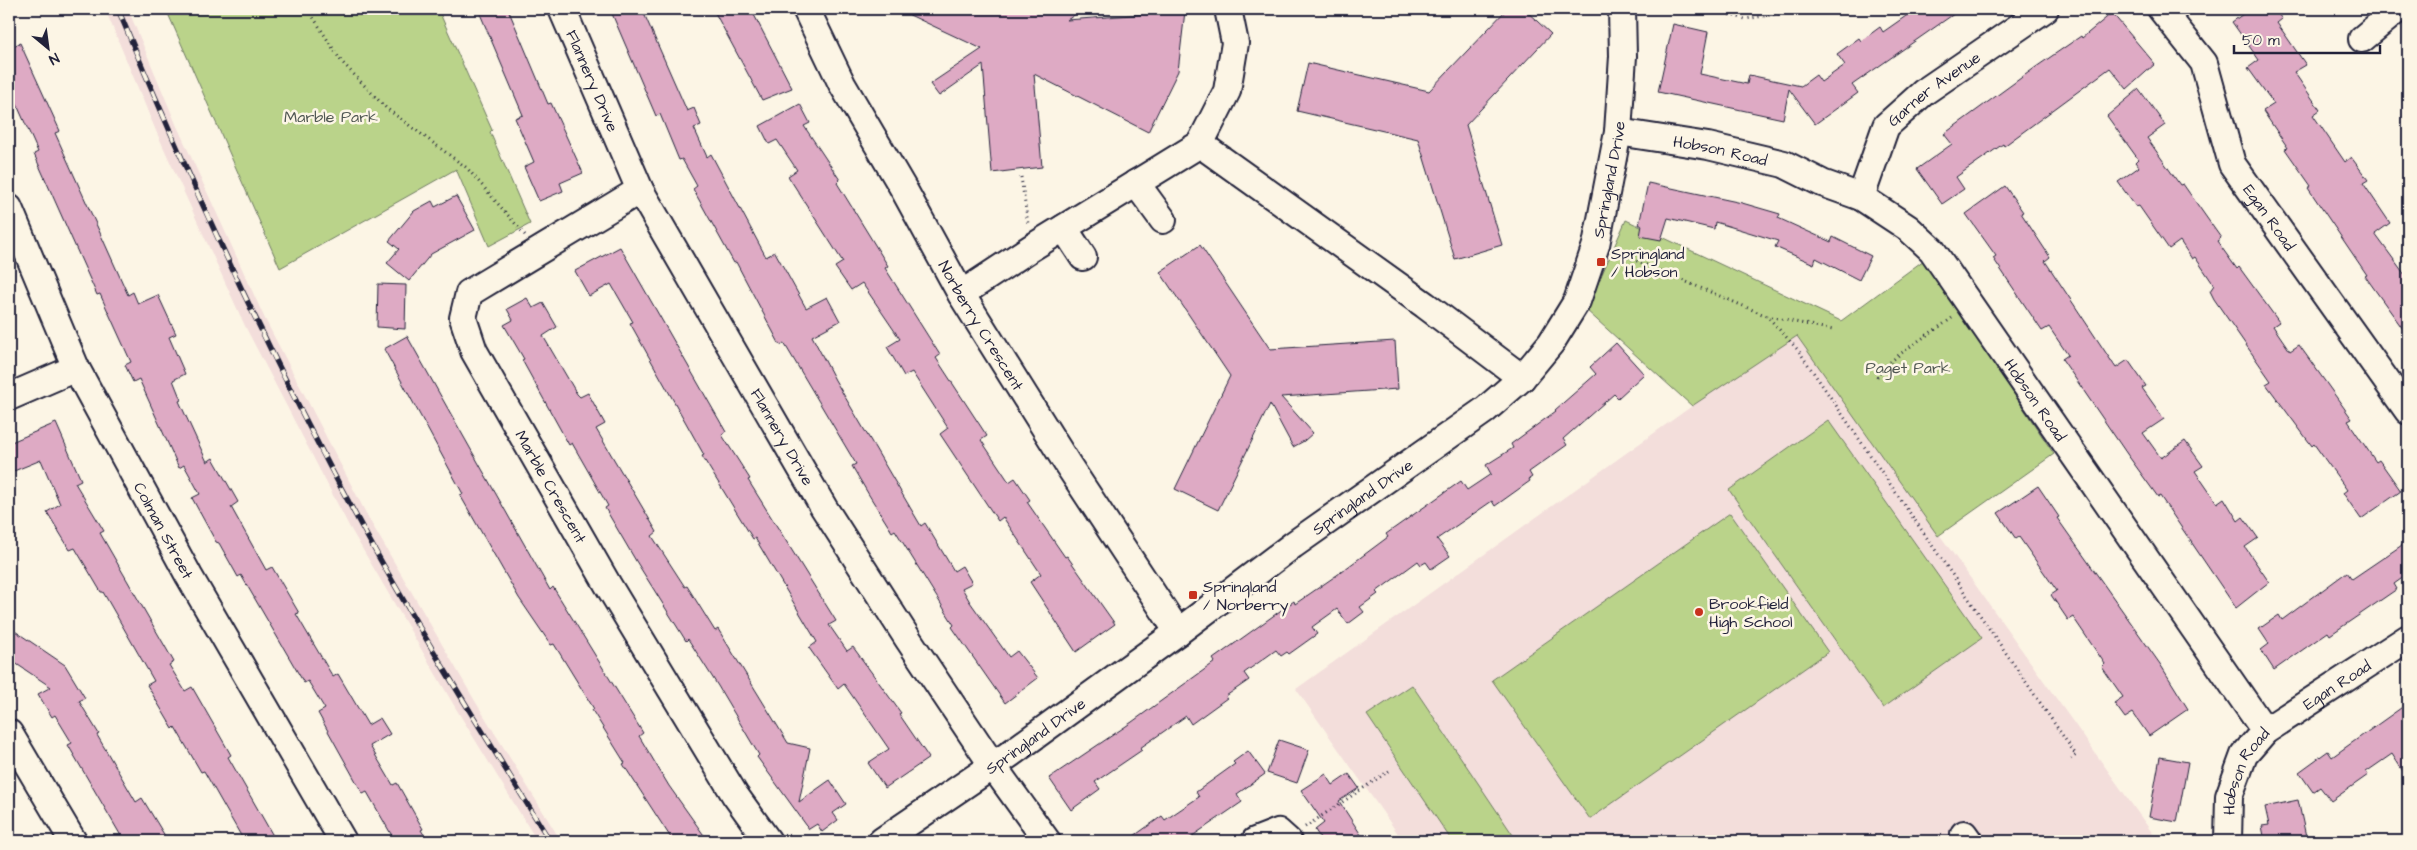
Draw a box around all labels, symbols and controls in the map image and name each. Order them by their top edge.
north arrow [22,22,72,72]
scale bar [2234,22,2381,54]
street label: Flannery Drive [560,27,624,136]
text: 50 m [2242,30,2280,51]
street label: Garner Avenue [1883,46,1985,132]
text: N [45,48,63,69]
park label: Marble Park [284,106,378,128]
street label: Springland Drive [1588,120,1631,240]
street label: Hobson Road [1672,131,1770,172]
street label: Egan Road [2238,180,2300,255]
place label: Springland / Hobson [1611,243,1685,283]
marker: Springland / Hobson [1595,256,1607,268]
street label: Norberry Crescent [933,257,1029,395]
street label: Hobson Road [1998,355,2071,446]
park label: Paget Park [1865,357,1951,380]
street label: Flannery Drive [745,384,819,490]
street label: Marble Crescent [510,426,592,548]
street label: Springland Drive [1308,454,1418,540]
street label: Colman Street [128,478,199,583]
place label: Springland / Norberry [1203,576,1289,617]
marker: Springland / Norberry [1187,589,1199,601]
place label: Brookfield High School [1709,593,1793,634]
marker: Brookfield High School [1693,606,1705,618]
street label: Egan Road [2299,655,2375,715]
street label: Springland Drive [981,693,1091,780]
street label: Hobson Road [2219,723,2275,815]

